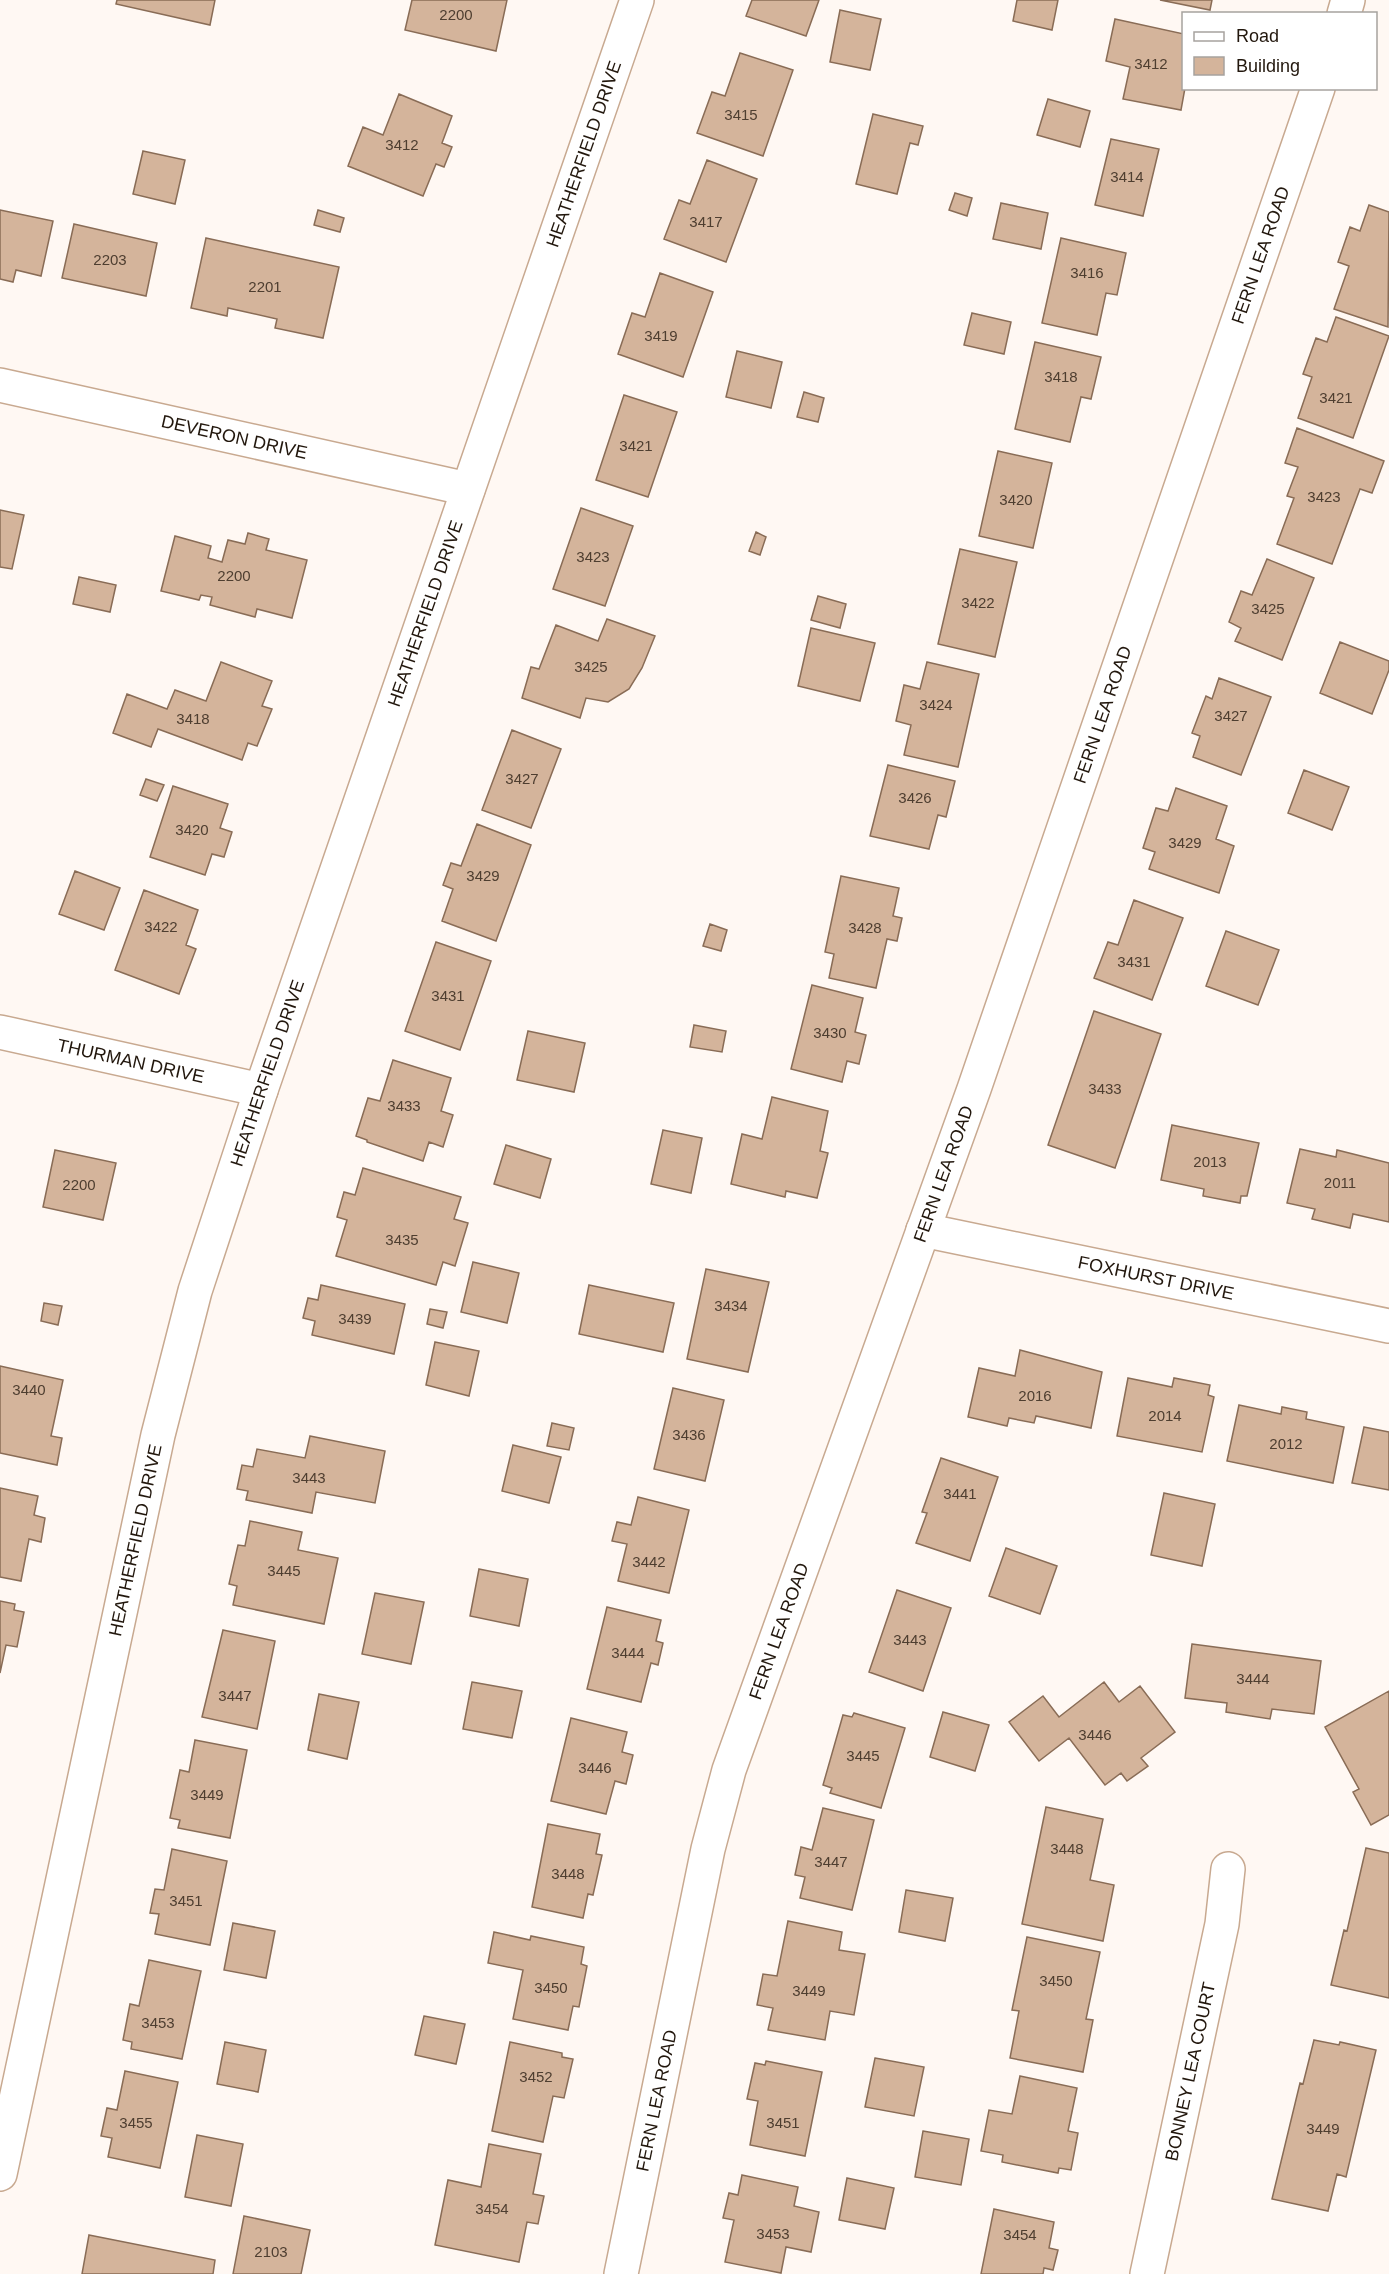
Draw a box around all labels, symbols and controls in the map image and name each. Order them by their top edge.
house number: 2200 [439,6,473,23]
legend [1182,12,1377,90]
text: Road [1236,26,1279,46]
house number: 3412 [1134,55,1168,72]
text: Building [1236,56,1300,76]
street label: HEATHERFIELD DRIVE [542,58,625,250]
house number: 3415 [724,106,758,123]
house number: 3412 [385,136,419,153]
house number: 3414 [1110,168,1144,185]
street label: FERN LEA ROAD [1228,184,1293,327]
house number: 3417 [689,213,723,230]
house number: 2203 [93,251,127,268]
house number: 3416 [1070,264,1104,281]
house number: 2201 [248,278,282,295]
house number: 3419 [644,327,678,344]
house number: 3418 [1044,368,1078,385]
house number: 3421 [1319,389,1353,406]
street label: DEVERON DRIVE [159,411,309,463]
house number: 3421 [619,437,653,454]
house number: 3423 [1307,488,1341,505]
house number: 3420 [999,491,1033,508]
street label: HEATHERFIELD DRIVE [384,518,467,709]
house number: 3423 [576,548,610,565]
house number: 2200 [217,567,251,584]
house number: 3422 [961,594,995,611]
house number: 3425 [1251,600,1285,617]
street label: FERN LEA ROAD [1070,643,1135,786]
house number: 3425 [574,658,608,675]
house number: 3424 [919,696,953,713]
house number: 3427 [1214,707,1248,724]
house number: 3418 [176,710,210,727]
house number: 3427 [505,770,539,787]
house number: 3426 [898,789,932,806]
house number: 3420 [175,821,209,838]
house number: 3429 [1168,834,1202,851]
house number: 3429 [466,867,500,884]
house number: 3422 [144,918,178,935]
house number: 3428 [848,919,882,936]
house number: 3431 [1117,953,1151,970]
street label: HEATHERFIELD DRIVE [227,977,308,1169]
house number: 3431 [431,987,465,1004]
house number: 3430 [813,1024,847,1041]
street label: THURMAN DRIVE [55,1035,206,1087]
house number: 3433 [1088,1080,1122,1097]
house number: 3433 [387,1097,421,1114]
street label: FERN LEA ROAD [910,1103,977,1245]
house number: 2013 [1193,1153,1227,1170]
house number: 2011 [1324,1174,1356,1191]
house number: 2200 [62,1176,96,1193]
house number: 3435 [385,1231,419,1248]
street label: FOXHURST DRIVE [1076,1252,1236,1304]
house number: 3434 [714,1297,748,1314]
house number: 3439 [338,1310,372,1327]
house number: 3440 [12,1381,46,1398]
house number: 2016 [1018,1387,1052,1404]
house number: 2014 [1148,1407,1182,1424]
house number: 3436 [672,1426,706,1443]
house number: 2012 [1269,1435,1303,1452]
street label: HEATHERFIELD DRIVE [105,1442,166,1638]
house number: 3443 [292,1469,326,1486]
house number: 3441 [943,1485,977,1502]
house number: 3442 [632,1553,666,1570]
street label: FERN LEA ROAD [745,1560,813,1702]
house number: 3445 [267,1562,301,1579]
house number: 3443 [893,1631,927,1648]
house number: 3444 [611,1644,645,1661]
house number: 3444 [1236,1670,1270,1687]
house number: 3447 [218,1687,252,1704]
house number: 3446 [1078,1726,1112,1743]
house number: 3445 [846,1747,880,1764]
house number: 3446 [578,1759,612,1776]
house number: 3449 [190,1786,224,1803]
house number: 3448 [1050,1840,1084,1857]
house number: 3447 [814,1853,848,1870]
house number: 3448 [551,1865,585,1882]
house number: 3451 [169,1892,203,1909]
house number: 3450 [1039,1972,1073,1989]
house number: 3450 [534,1979,568,1996]
street label: BONNEY LEA COURT [1161,1980,1219,2163]
house number: 3449 [792,1982,826,1999]
house number: 3453 [141,2014,175,2031]
street label: FERN LEA ROAD [632,2028,681,2173]
house number: 3452 [519,2068,553,2085]
house number: 3455 [119,2114,153,2131]
house number: 3451 [766,2114,800,2131]
house number: 3449 [1306,2120,1340,2137]
house number: 3454 [475,2200,509,2217]
house number: 3453 [756,2225,790,2242]
house number: 3454 [1003,2226,1037,2243]
house number: 2103 [254,2243,288,2260]

